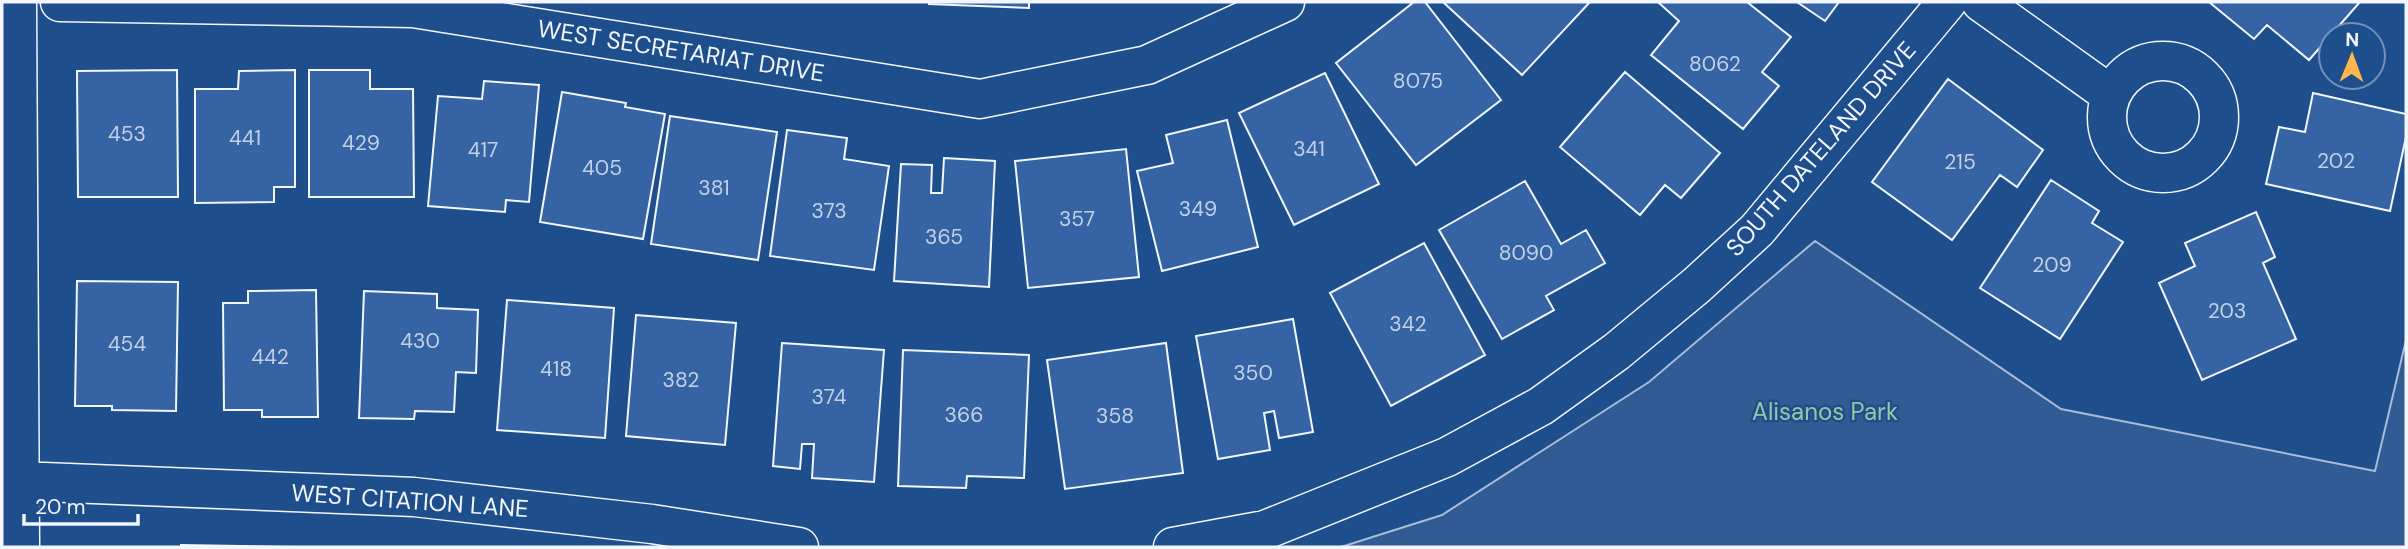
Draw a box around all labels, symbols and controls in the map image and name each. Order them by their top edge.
street label: WEST SECRETARIAT DRIVE [535,13,827,88]
north arrow [2317,21,2387,91]
text: N [2345,27,2359,52]
street label: SOUTH DATELAND DRIVE [1719,35,1922,263]
house number: 8062 [1689,50,1741,78]
house number: 8075 [1393,67,1443,95]
house number: 453 [108,120,146,148]
house number: 441 [229,124,261,152]
house number: 429 [342,129,380,157]
house number: 341 [1293,135,1325,163]
house number: 417 [468,136,498,164]
house number: 202 [2317,147,2355,175]
house number: 215 [1944,148,1976,176]
house number: 405 [582,154,622,182]
house number: 381 [698,174,730,202]
house number: 349 [1179,195,1217,223]
house number: 373 [811,197,847,225]
house number: 357 [1059,205,1095,233]
house number: 365 [925,223,963,251]
house number: 8090 [1499,239,1553,267]
house number: 209 [2032,251,2072,279]
house number: 203 [2208,297,2246,325]
house number: 342 [1389,310,1427,338]
house number: 430 [400,327,440,355]
house number: 454 [108,330,146,358]
house number: 442 [251,343,289,371]
house number: 418 [540,355,572,383]
house number: 350 [1233,359,1273,387]
house number: 382 [663,366,699,394]
house number: 374 [812,383,847,411]
park label: Alisanos Park [1752,396,1898,427]
house number: 366 [945,401,983,429]
house number: 358 [1096,402,1134,430]
street label: WEST CITATION LANE [290,477,530,524]
scale bar [24,482,138,526]
text: 20 m [35,493,86,521]

